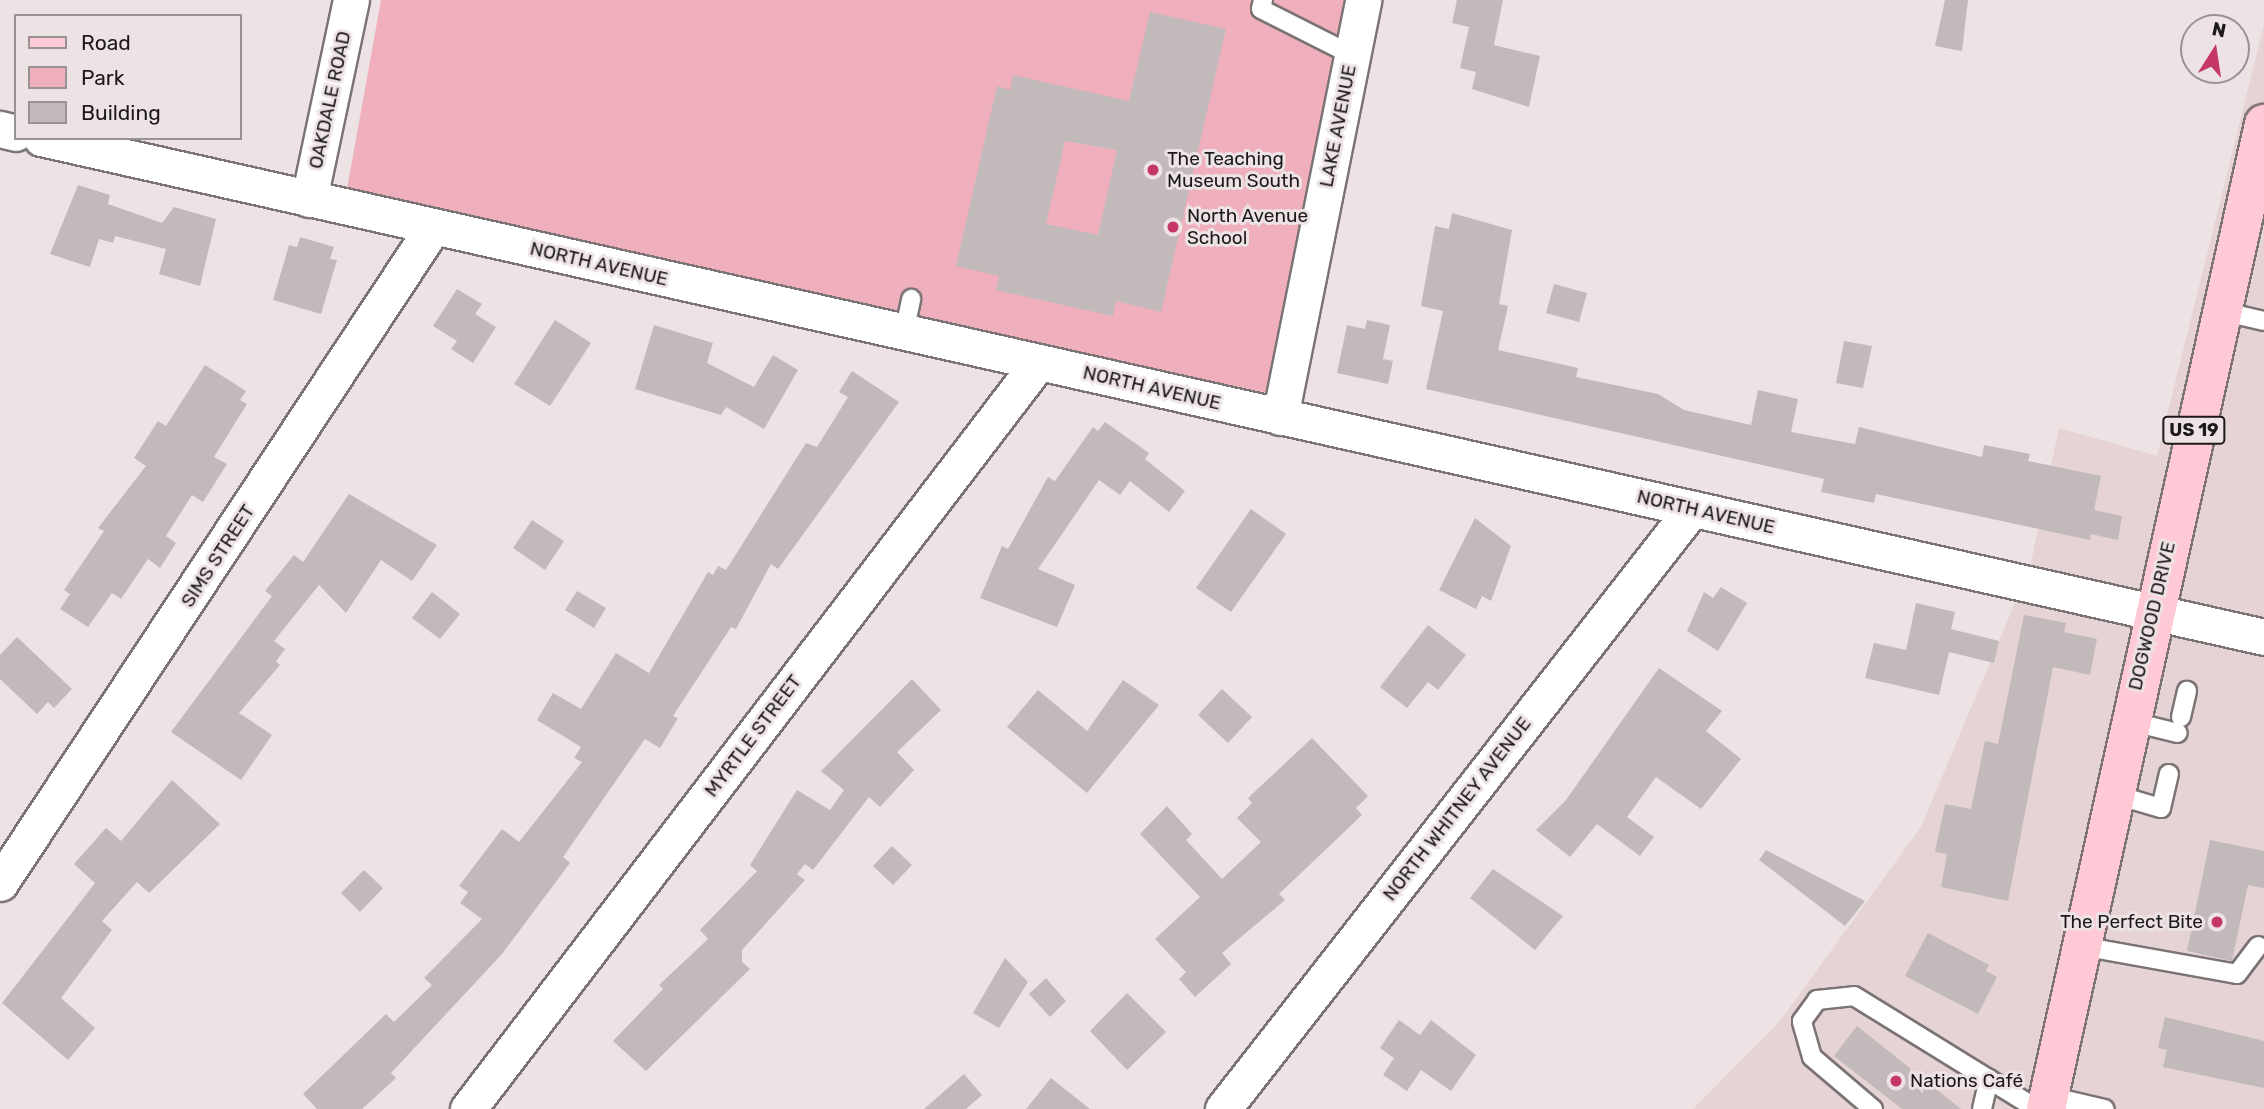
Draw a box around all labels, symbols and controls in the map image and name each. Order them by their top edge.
legend [14,14,242,140]
north arrow [2180,14,2250,84]
text: N [2210,17,2228,43]
street label: OAKDALE ROAD [304,29,356,171]
text: Road [81,30,131,55]
street label: LAKE AVENUE [1315,63,1361,189]
text: Park [81,65,125,90]
text: Building [81,100,161,125]
place label: The Teaching Museum South [1167,148,1300,192]
marker: The Teaching Museum South [1145,162,1161,178]
place label: North Avenue School [1187,205,1309,249]
marker: North Avenue School [1165,219,1181,235]
street label: NORTH AVENUE [528,237,670,291]
street label: NORTH AVENUE [1081,361,1223,415]
road number: US 19 [2161,416,2227,444]
street label: NORTH AVENUE [1635,485,1777,539]
street label: SIMS STREET [176,500,260,612]
street label: DOGWOOD DRIVE [2124,539,2180,693]
street label: MYRTLE STREET [700,671,806,801]
street label: NORTH WHITNEY AVENUE [1378,712,1536,906]
place label: The Perfect Bite [2060,911,2203,933]
marker: The Perfect Bite [2209,914,2225,930]
place label: Nations Café [1910,1070,2023,1092]
marker: Nations Café [1888,1073,1904,1089]

